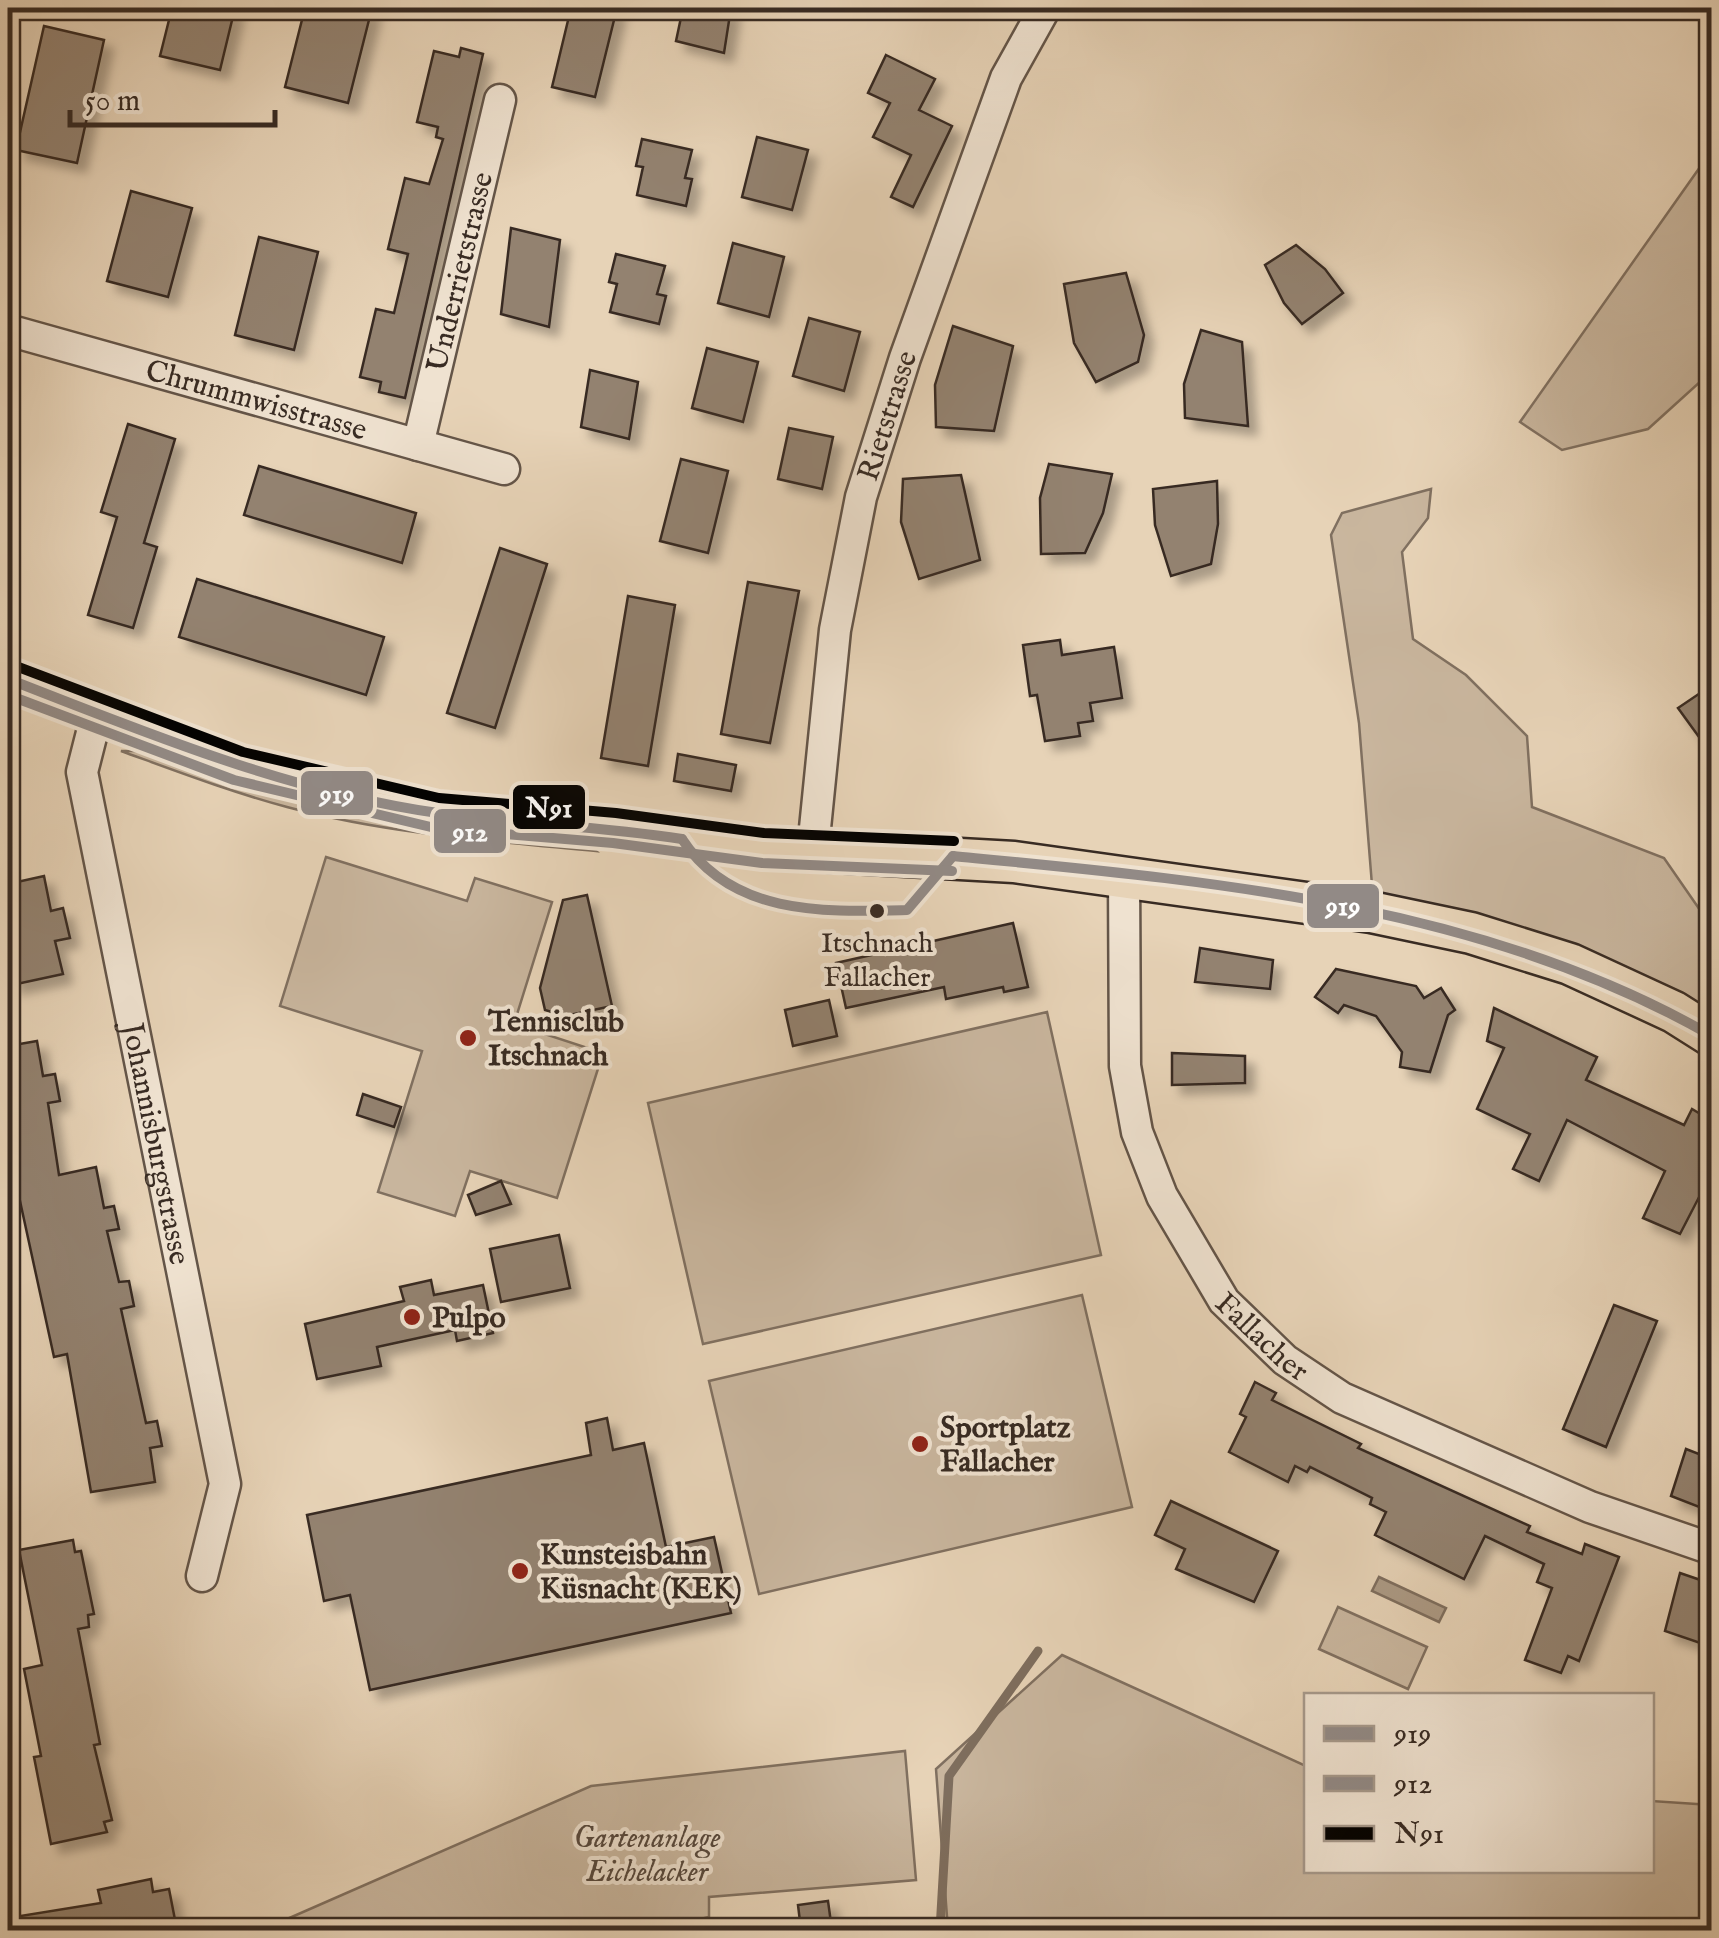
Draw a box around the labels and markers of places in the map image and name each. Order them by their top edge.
marker: Itschnach Fallacher [867,901,887,921]
place label: Itschnach Fallacher [821,927,933,996]
place label: Tennisclub Itschnach [487,1004,624,1076]
marker: Tennisclub Itschnach [457,1027,479,1049]
place label: Pulpo [432,1300,506,1338]
marker: Pulpo [401,1306,423,1328]
place label: Sportplatz Fallacher [940,1410,1071,1482]
marker: Sportplatz Fallacher [909,1433,931,1455]
place label: Kunsteisbahn Küsnacht (KEK) [540,1537,742,1609]
marker: Kunsteisbahn Küsnacht (KEK) [509,1560,531,1582]

